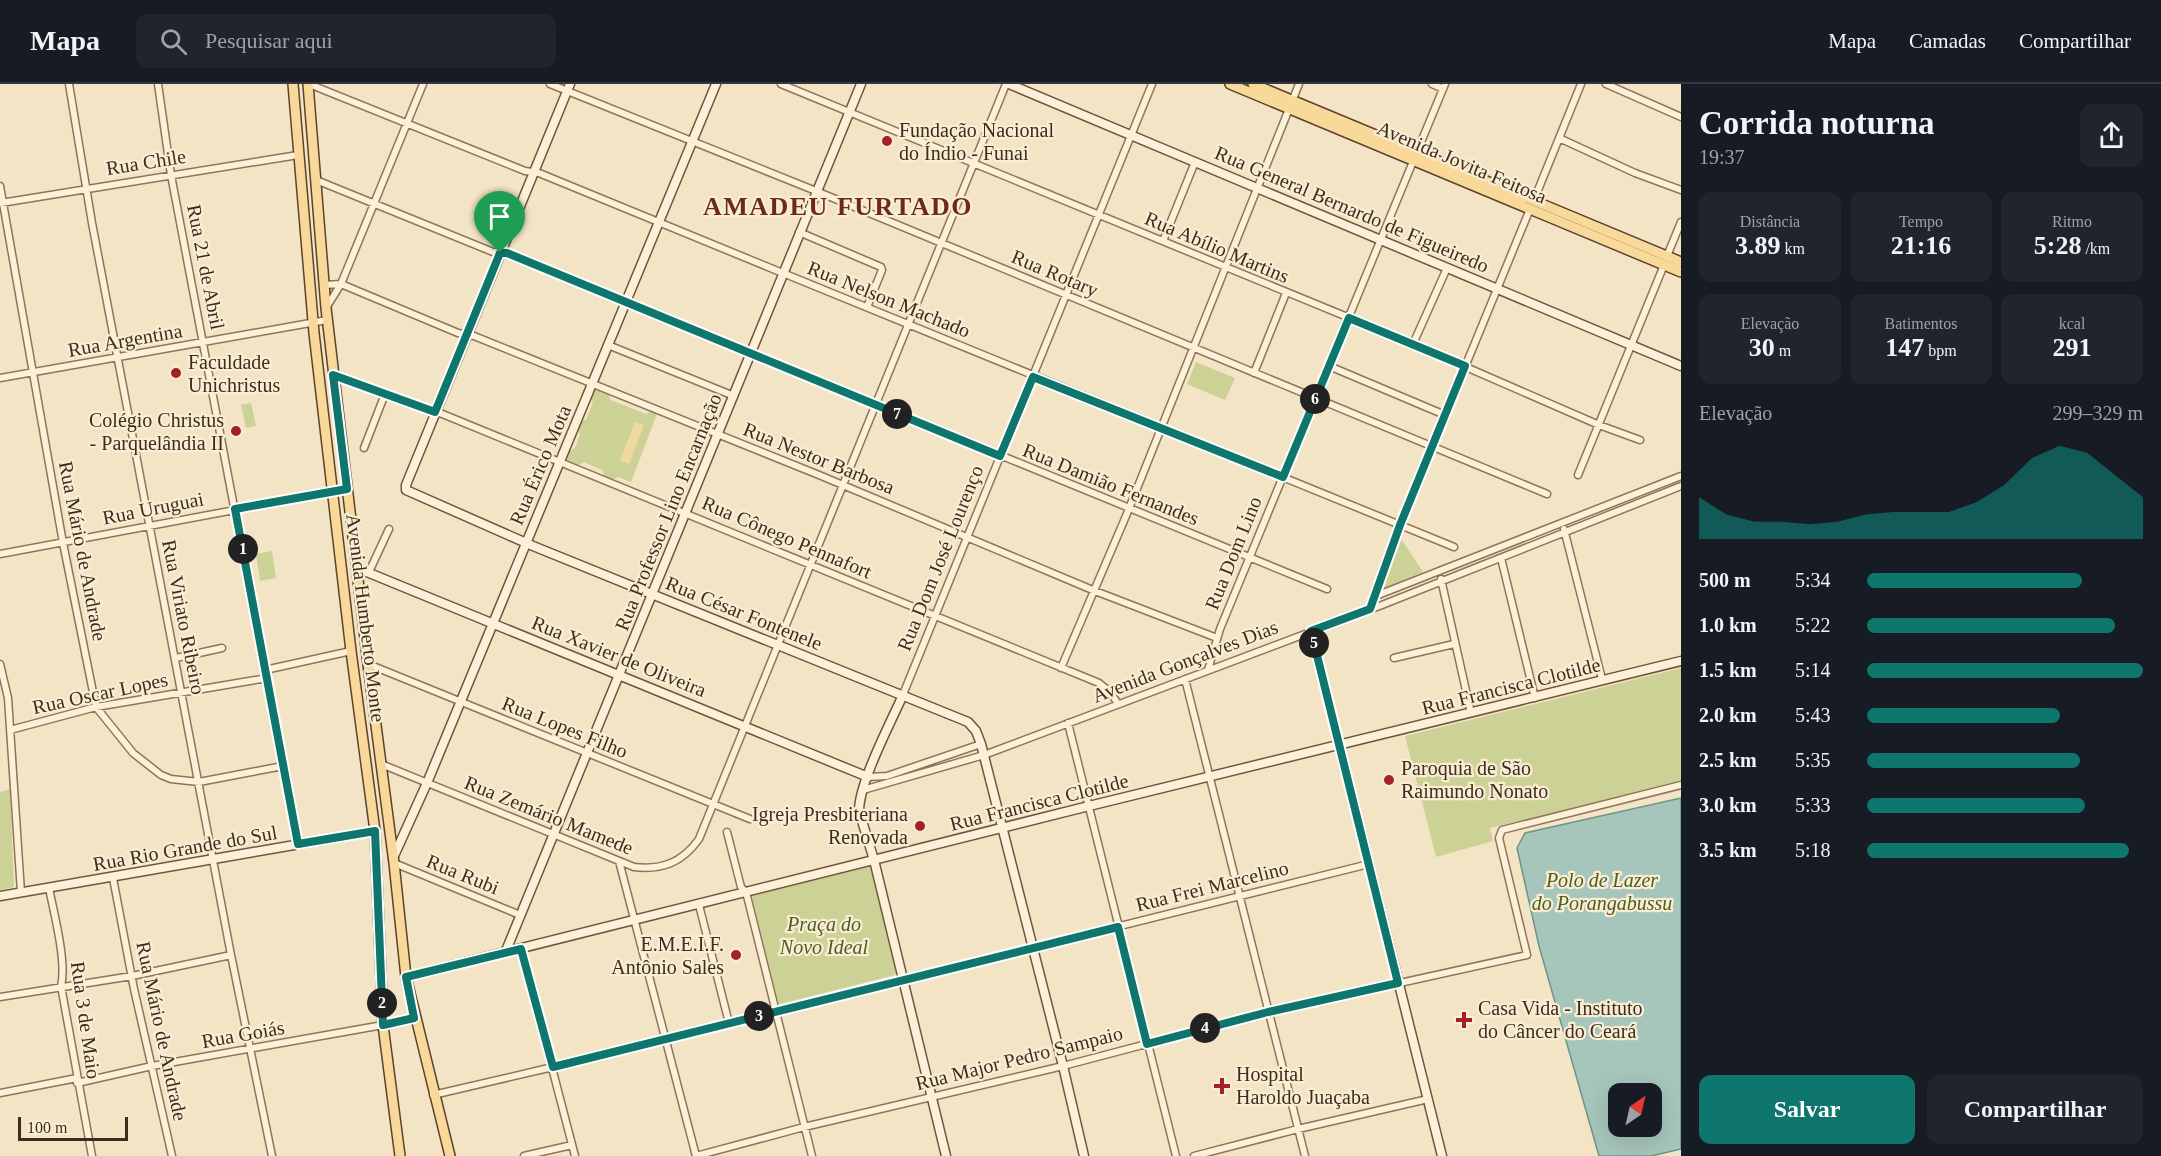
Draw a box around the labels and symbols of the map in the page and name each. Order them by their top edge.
street label: Avenida Jovita Feitosa [1374,116,1550,208]
place label: Fundação Nacional do Índio - Funai [899,119,1054,164]
marker: Fundação Nacional do Índio - Funai [880,134,894,148]
street label: Rua General Bernardo de Figueiredo [1211,141,1492,278]
street label: Rua Chile [105,145,188,179]
pin [474,191,525,253]
district label: AMADEU FURTADO [703,192,973,221]
street label: Rua 21 de Abril [183,202,229,332]
street label: Rua Abílio Martins [1142,207,1293,287]
street label: Rua Rotary [1008,245,1101,302]
street label: Rua Nelson Machado [805,256,973,342]
street label: Rua Argentina [66,319,184,362]
place label: Faculdade Unichristus [188,351,280,396]
marker: Faculdade Unichristus [169,366,183,380]
pin: 6 [1300,384,1330,414]
street label: Rua Professor Lino Encarnação [610,390,727,634]
pin: 7 [882,399,912,429]
street label: Rua Érico Mota [505,402,575,528]
place label: Colégio Christus - Parquelândia II [89,409,224,455]
street label: Rua Nestor Barbosa [740,418,898,498]
marker: Colégio Christus - Parquelândia II [229,424,243,438]
street label: Rua Damião Fernandes [1020,439,1202,529]
street label: Rua Mário de Andrade [55,459,111,643]
street label: Rua Dom José Lourenço [893,462,988,654]
street label: Rua Uruguai [100,487,206,530]
street label: Rua Cônego Pennafort [698,491,876,584]
street label: Rua Dom Lino [1200,493,1266,613]
street label: Avenida Humberto Monte [342,513,390,723]
pin: 1 [228,534,258,564]
street label: Rua Viriato Ribeiro [158,538,210,696]
street label: Rua César Fontenele [663,572,825,654]
street label: Rua Xavier de Oliveira [529,611,709,701]
street label: Avenida Gonçalves Dias [1089,615,1282,708]
pin: 5 [1299,628,1329,658]
street label: Rua Francisca Clotilde [1419,653,1603,719]
street label: Rua Oscar Lopes [30,668,170,719]
street label: Rua Lopes Filho [499,692,631,763]
place label: Paroquia de São Raimundo Nonato [1401,757,1548,802]
street label: Rua Francisca Clotilde [947,769,1131,835]
street label: Rua Zemário Mamede [461,771,637,859]
marker: Paroquia de São Raimundo Nonato [1382,773,1396,787]
place label: Igreja Presbiteriana Renovada [752,803,908,848]
marker: Igreja Presbiteriana Renovada [913,819,927,833]
street label: Rua Rio Grande do Sul [91,821,279,875]
street label: Rua Rubi [424,850,503,899]
street label: Rua Frei Marcelino [1133,856,1291,916]
park label: Polo de Lazer do Porangabussu [1532,869,1672,915]
park label: Praça do Novo Ideal [779,913,869,958]
place label: E.M.E.I.F. Antônio Sales [611,933,724,978]
street label: Rua Mário de Andrade [132,939,192,1123]
marker: E.M.E.I.F. Antônio Sales [729,948,743,962]
street label: Rua 3 de Maio [67,960,105,1080]
pin: 2 [367,988,397,1018]
place label: Casa Vida - Instituto do Câncer do Ceará [1478,997,1643,1042]
pin: 3 [744,1001,774,1031]
marker: Casa Vida - Instituto do Câncer do Ceará [1455,1011,1473,1029]
pin: 4 [1190,1013,1220,1043]
street label: Rua Goiás [200,1016,286,1052]
street label: Rua Major Pedro Sampaio [913,1022,1125,1095]
place label: Hospital Haroldo Juaçaba [1236,1063,1370,1109]
marker: Hospital Haroldo Juaçaba [1213,1077,1231,1095]
north arrow [1608,1083,1662,1137]
scale bar [18,1114,128,1142]

